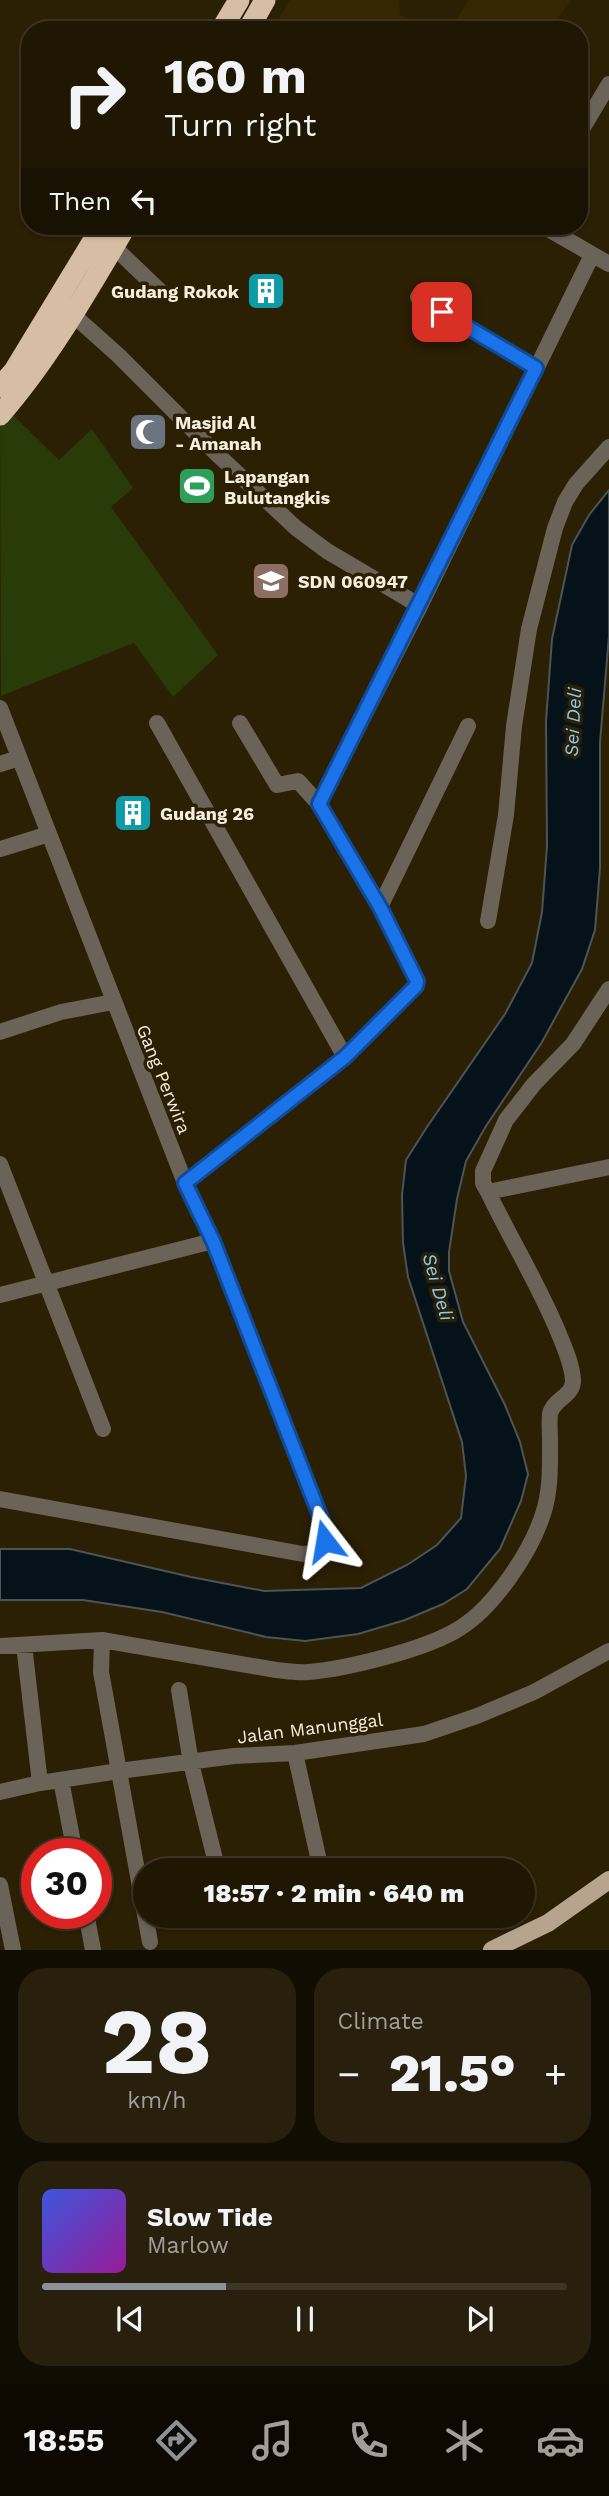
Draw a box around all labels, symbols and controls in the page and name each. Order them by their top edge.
text: 160 m [164,47,307,105]
icon: right [49,49,140,140]
text: Turn right [164,106,316,144]
icon: left [125,182,163,220]
text: Then [49,186,111,216]
building icon: Gudang Rokok [245,270,287,312]
place label: Gudang Rokok [111,281,240,302]
pin [412,282,472,342]
icon: arrive [423,293,461,331]
mosque icon: Masjid Al - Amanah [127,411,169,453]
place label: Masjid Al - Amanah [175,412,262,454]
sports icon: Lapangan Bulutangkis [176,465,218,507]
place label: Lapangan Bulutangkis [224,466,331,508]
school or university icon: SDN 060947 [250,560,292,602]
place label: SDN 060947 [298,571,408,592]
water label: Sei Deli [560,686,586,757]
building icon: Gudang 26 [112,792,154,834]
place label: Gudang 26 [160,803,254,824]
street label: Gang Perwira [133,1021,195,1137]
water label: Sei Deli [417,1251,459,1324]
position arrow [288,1504,362,1578]
street label: Jalan Manunggal [236,1709,385,1747]
speed limit sign: 30 [21,1838,112,1929]
text: 18:57 · 2 min · 640 m [204,1878,464,1908]
text: 28 [101,1988,212,2095]
text: Climate [338,2008,424,2035]
text: 21.5° [389,2043,516,2104]
text: − [338,2052,360,2096]
text: + [544,2052,567,2096]
text: km/h [127,2087,186,2114]
text: Slow Tide [147,2202,273,2232]
text: Marlow [147,2232,229,2259]
icon: previous [111,2300,149,2338]
icon: pause [286,2300,324,2338]
icon: next [461,2300,499,2338]
icon: directions [152,2416,201,2465]
icon: music [248,2416,297,2465]
icon: phone [344,2416,393,2465]
icon: climate [440,2416,489,2465]
icon: car [536,2416,585,2465]
text: 18:55 [24,2421,104,2459]

